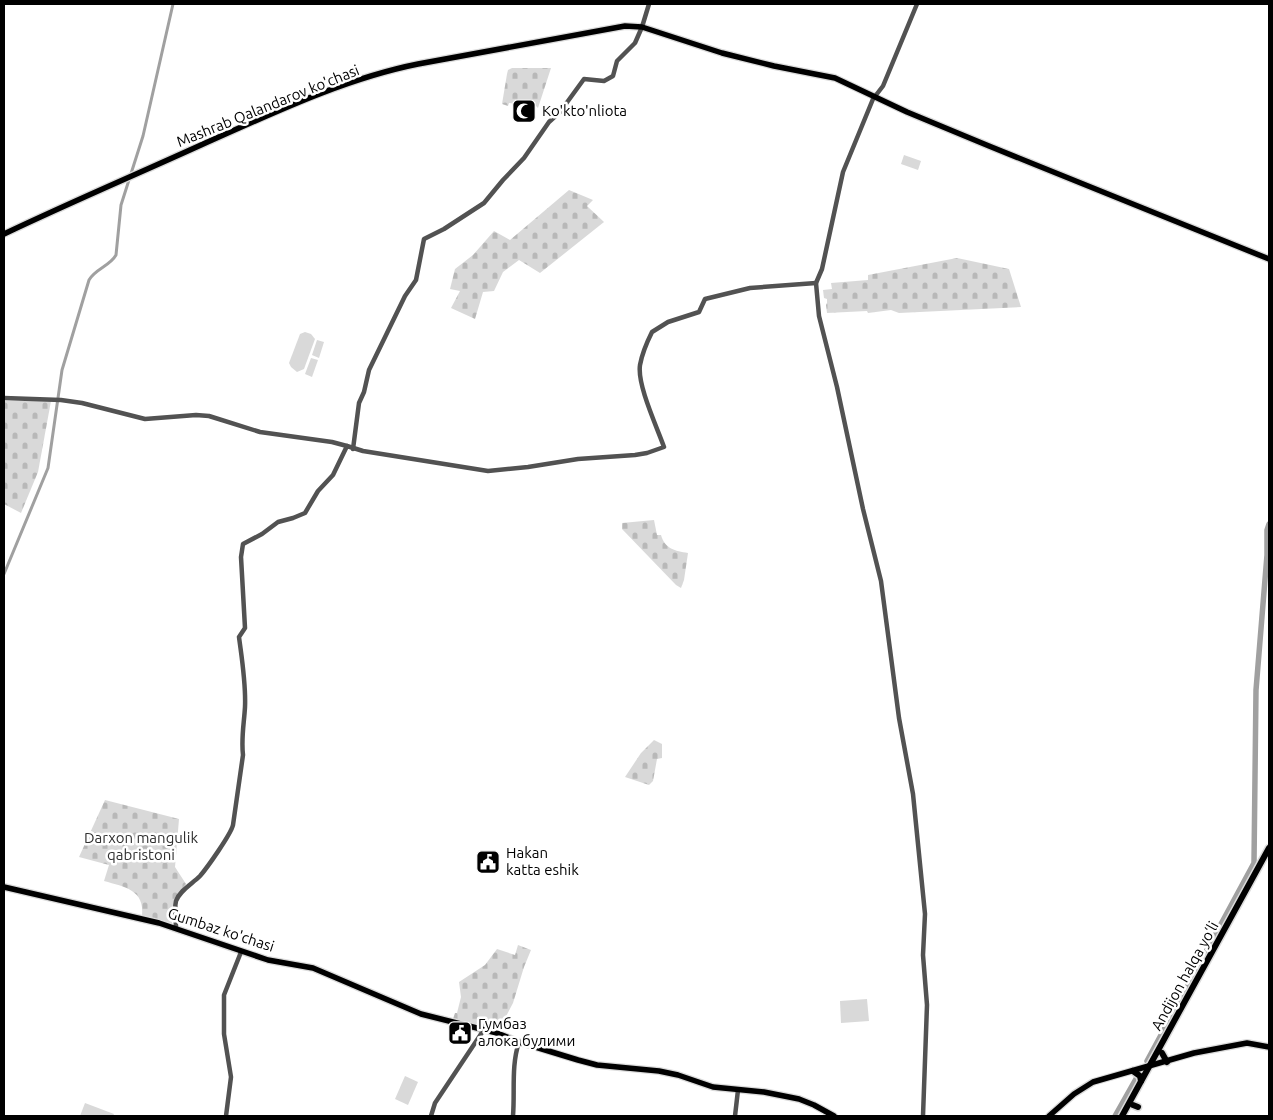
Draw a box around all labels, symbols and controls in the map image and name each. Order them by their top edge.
street label: Mashrab Qalandarov ko'chasi [174,61,362,150]
mosque icon: Ko'kto'nliota [511,98,537,124]
place label: Ko'kto'nliota [542,102,627,119]
park label: Darxon mangulik qabristoni [84,829,198,863]
place label: Hakan katta eshik [506,844,579,878]
public building icon: Hakan katta eshik [475,849,501,875]
street label: Gumbaz ko'chasi [166,904,277,955]
street label: Andijon halqa yo‘li [1148,918,1222,1033]
place label: Гумбаз алока булими [478,1015,575,1049]
public building icon: Гумбаз алока булими [447,1020,473,1046]

